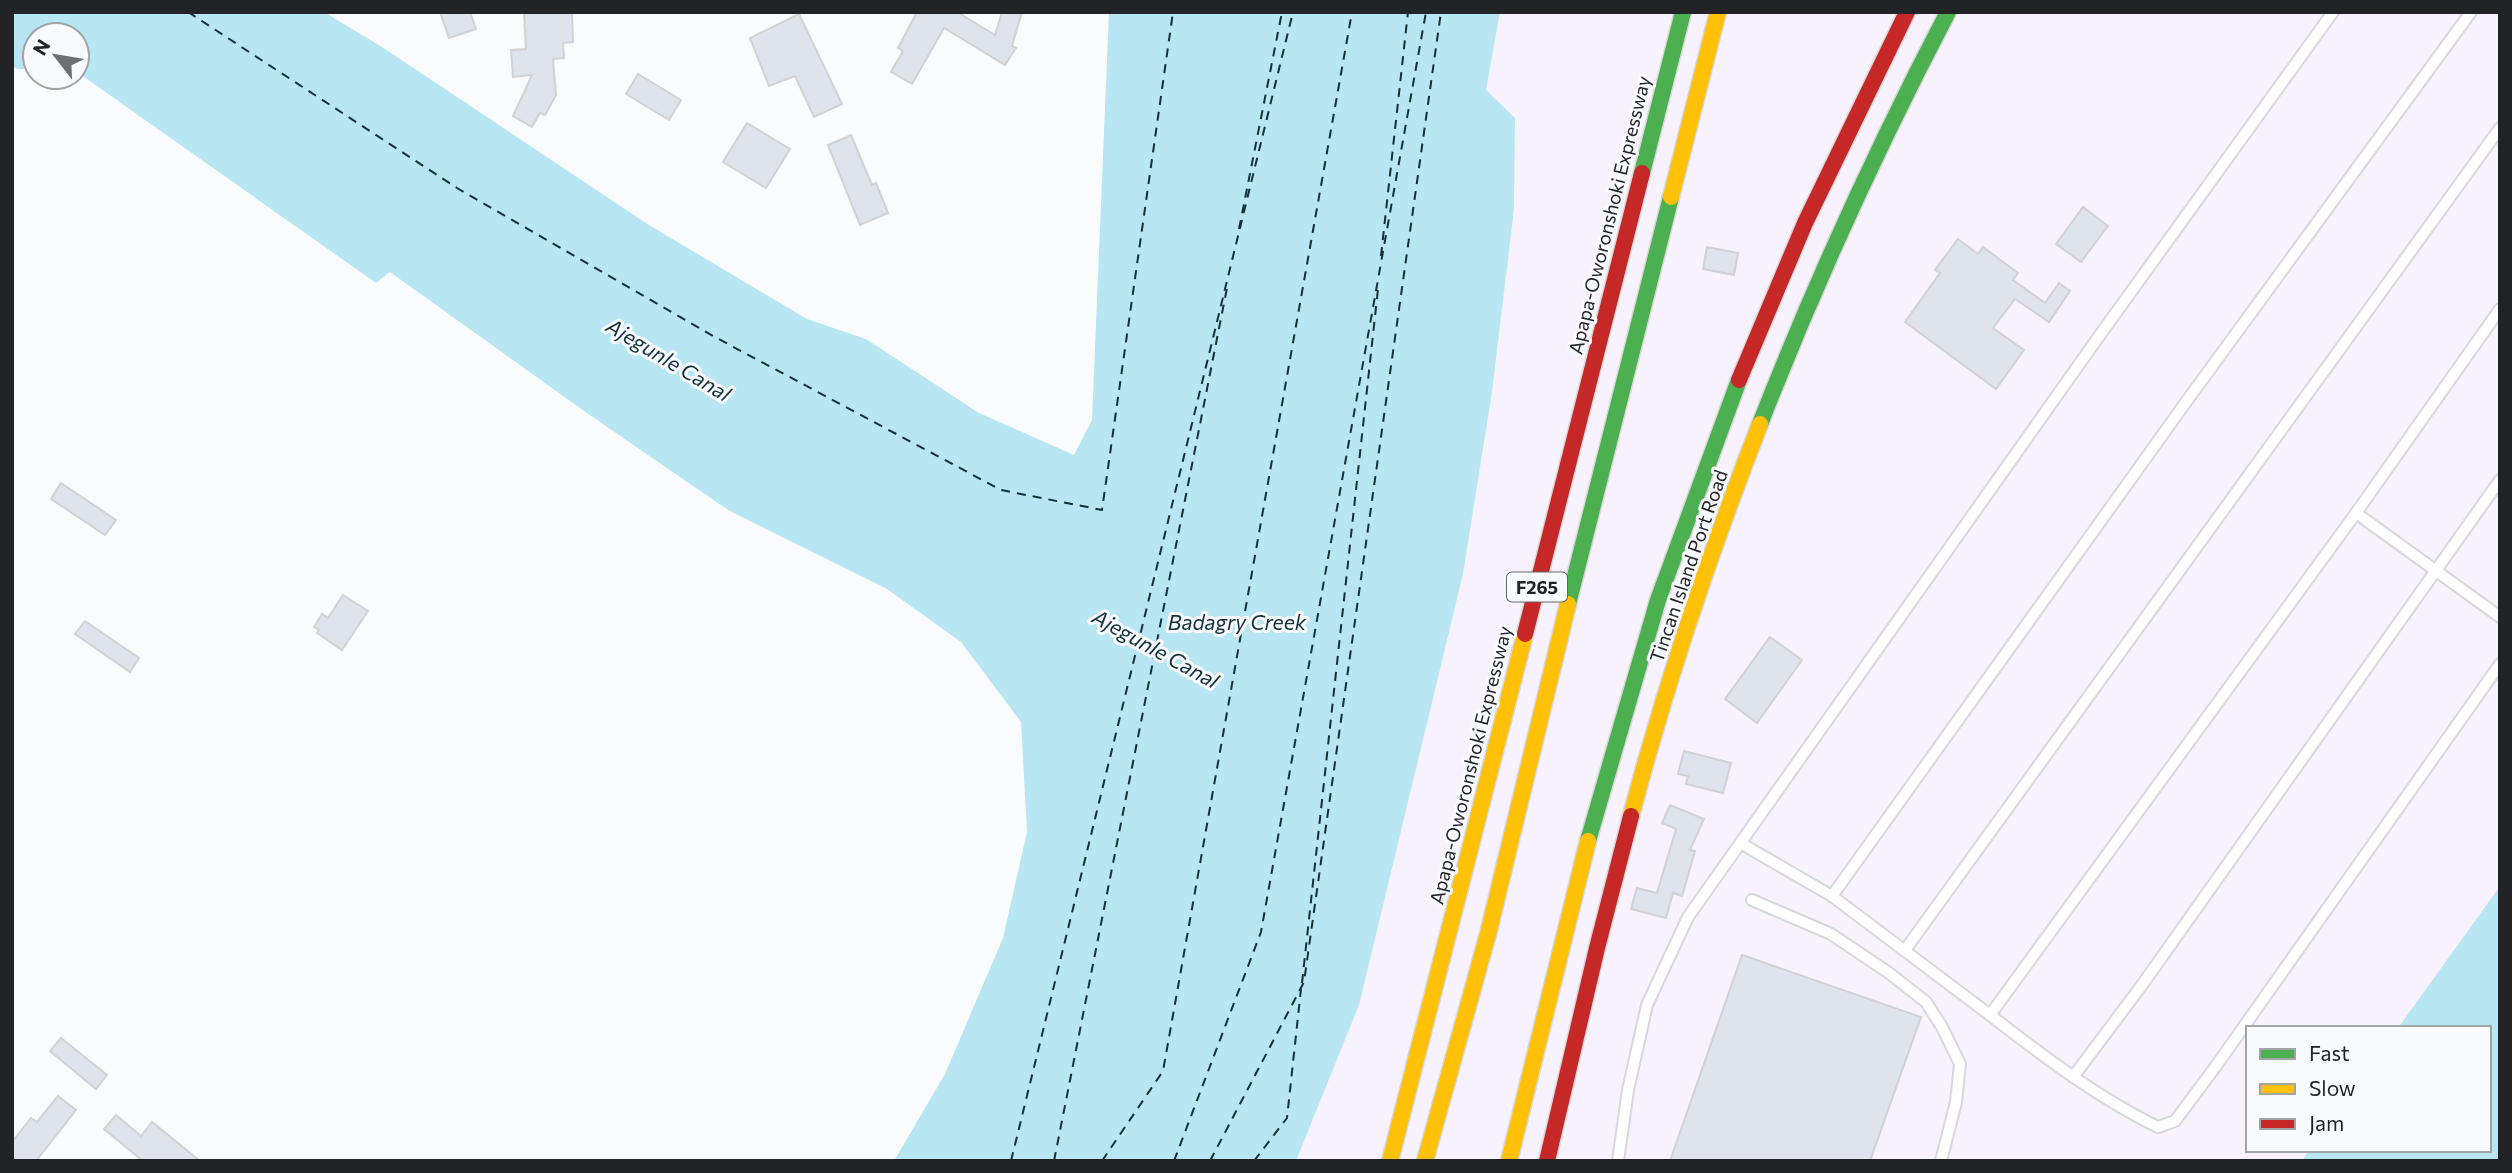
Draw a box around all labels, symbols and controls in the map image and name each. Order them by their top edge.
north arrow [21,21,91,91]
text: N [27,35,55,59]
street label: Apapa-Oworonshoki Expressway [1563,73,1655,357]
water label: Ajegunle Canal [602,312,736,406]
street label: Tincan Island Port Road [1644,467,1732,665]
road number: F265 [1507,572,1567,602]
water label: Ajegunle Canal [1088,603,1224,693]
water label: Badagry Creek [1168,609,1307,634]
street label: Apapa-Oworonshoki Expressway [1424,623,1516,907]
legend [2246,1026,2491,1152]
text: Fast [2309,1040,2350,1065]
text: Slow [2309,1075,2356,1100]
text: Jam [2309,1110,2344,1135]

